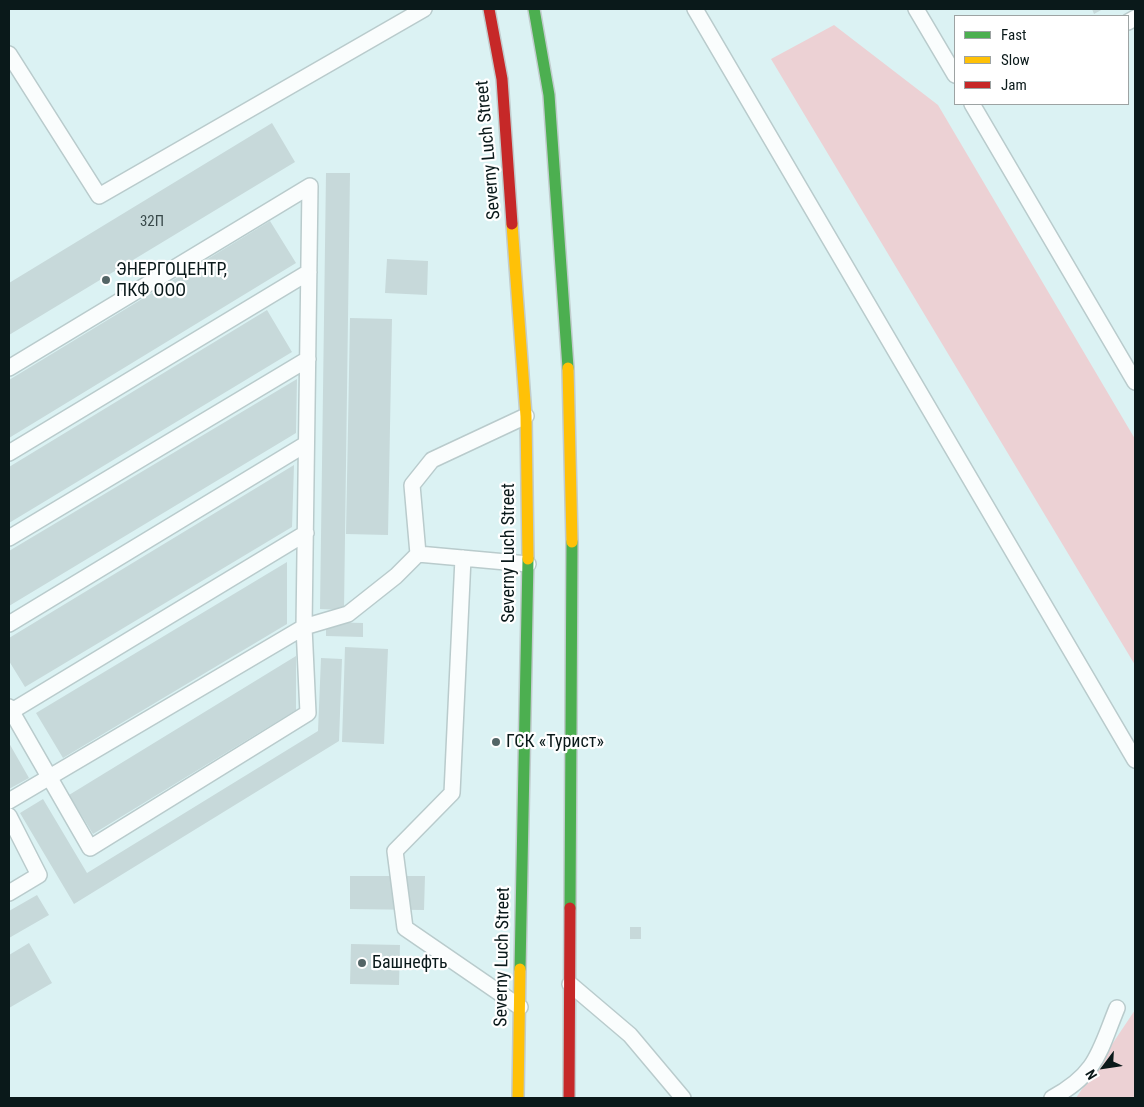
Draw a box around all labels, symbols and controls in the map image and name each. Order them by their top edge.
legend [954,15,1129,105]
text: Fast [1001,26,1026,44]
text: Slow [1001,51,1030,69]
text: Jam [1001,76,1027,94]
street label: Severny Luch Street [472,79,506,221]
house number: 32П [140,213,164,231]
place label: ЭНЕРГОЦЕНТР, ПКФ ООО [116,259,227,302]
marker: ЭНЕРГОЦЕНТР, ПКФ ООО [100,274,112,286]
street label: Severny Luch Street [498,483,520,623]
place label: ГСК «Турист» [506,731,604,753]
marker: ГСК «Турист» [490,736,502,748]
street label: Severny Luch Street [491,887,515,1027]
place label: Башнефть [372,952,448,974]
marker: Башнефть [356,957,368,969]
north arrow [1079,1042,1129,1092]
text: N [1082,1067,1100,1083]

